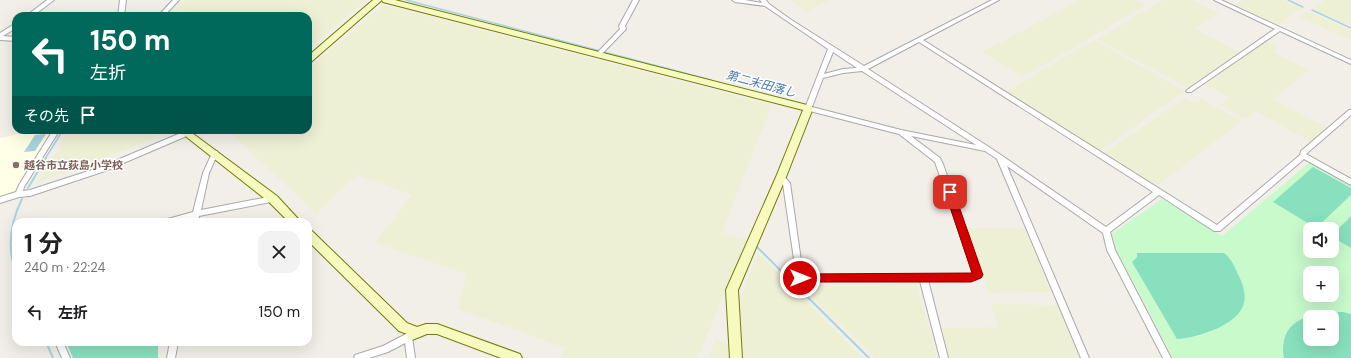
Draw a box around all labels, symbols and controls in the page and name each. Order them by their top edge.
text: 150 m [90,22,170,59]
icon: left [24,28,76,80]
text: 左折 [90,61,126,85]
water label: 第二末田落し [724,67,798,101]
icon: arrive [77,104,99,126]
text: その先 [24,106,69,126]
place label: 越谷市立荻島小学校 [24,158,123,172]
marker: 越谷市立荻島小学校 [11,160,21,170]
pin [933,175,967,209]
icon: arrive [939,181,961,203]
map controls [1303,222,1339,346]
button: sound [1303,222,1339,258]
text: 1 分 [24,228,62,259]
button: close [258,231,300,273]
position arrow [779,257,821,299]
text: 240 m · 22:24 [24,259,105,276]
button: + [1303,266,1339,302]
icon: left [24,301,46,323]
text: 150 m [259,302,300,322]
text: 左折 [58,303,88,323]
button: − [1303,310,1339,346]

